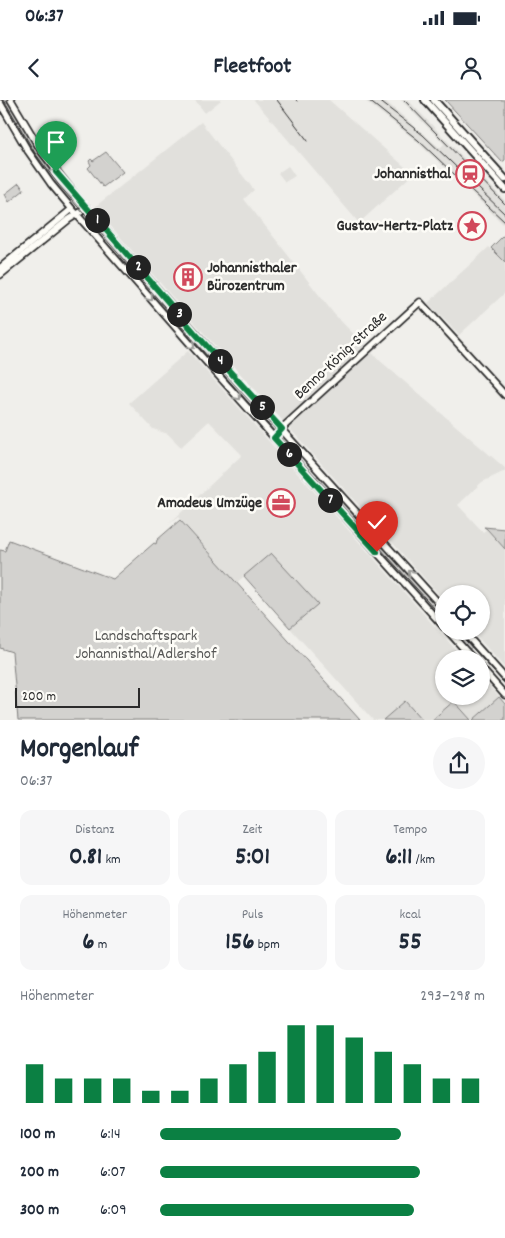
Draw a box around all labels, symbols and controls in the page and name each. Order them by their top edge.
text: 06:37 [25,4,64,31]
text: Fleetfoot [214,52,291,83]
icon: back [20,54,48,82]
icon: person [457,54,485,82]
pin [35,121,77,172]
icon: arrive [42,128,70,156]
station icon: Johannisthal [455,159,485,189]
place label: Johannisthal [374,163,451,186]
pin: 1 [84,208,110,232]
text: 1 [96,210,99,230]
place icon: Gustav-Hertz-Platz [457,211,487,241]
place label: Gustav-Hertz-Platz [337,215,454,238]
pin: 2 [126,254,150,280]
text: 2 [135,257,142,277]
place label: Johannisthaler Bürozentrum [207,257,298,298]
building icon: Johannisthaler Bürozentrum [173,262,203,292]
one-way arrow [144,292,153,301]
pin: 3 [166,302,192,326]
text: 3 [176,304,183,324]
street label: Benno-König-Straße [289,307,393,405]
one-way arrow [186,340,195,349]
pin: 4 [208,348,232,374]
text: 4 [218,351,223,371]
one-way arrow [232,392,241,401]
pin: 5 [250,394,274,420]
text: 5 [259,397,266,417]
pin: 6 [276,442,302,466]
text: 6 [286,444,293,464]
office icon: Amadeus Umzüge [266,488,296,518]
pin: 7 [318,488,342,512]
text: 7 [328,490,333,510]
place label: Amadeus Umzüge [157,492,262,515]
pin [356,501,398,552]
icon: check [363,508,391,536]
one-way arrow [408,570,417,579]
map controls [435,585,490,705]
button: locate [435,585,490,640]
park label: Landschaftspark Johannisthal/Adlershof [75,625,217,666]
button: layers [435,650,490,705]
scale bar [15,686,140,709]
text: 200 m [22,687,56,707]
text: Morgenlauf [20,731,139,771]
button: share [433,737,485,789]
text: 06:37 [20,770,52,793]
text: Distanz [75,820,114,840]
text: Zeit [242,820,263,840]
text: Tempo [393,820,427,840]
text: 0.81 [69,840,102,876]
text: 5:01 [235,840,270,876]
text: 6:11 [385,840,413,876]
text: km [102,850,121,870]
text: /km [413,850,435,870]
text: Höhenmeter [62,905,127,925]
text: Puls [242,905,263,925]
text: kcal [400,905,421,925]
text: 6 [82,925,95,961]
text: 156 [225,925,254,961]
text: 55 [399,925,422,961]
text: m [95,935,107,955]
text: bpm [254,935,280,955]
text: Höhenmeter [20,985,94,1008]
text: 293–298 m [420,985,485,1008]
text: 100 m [20,1123,56,1146]
text: 6:14 [100,1123,121,1146]
text: 200 m [20,1161,59,1184]
text: 6:07 [100,1161,125,1184]
text: 300 m [20,1199,59,1222]
text: 6:09 [100,1199,127,1222]

